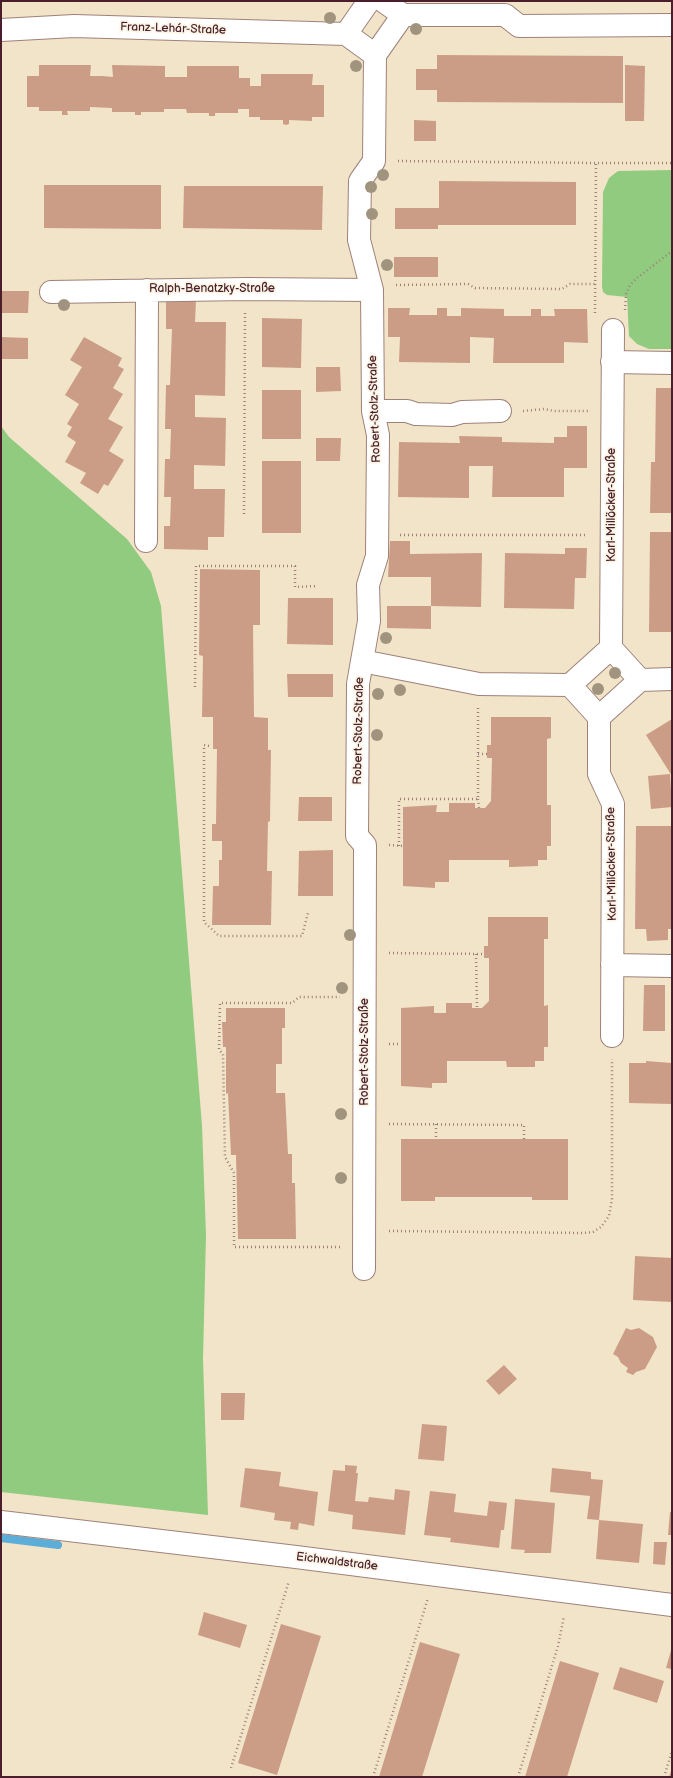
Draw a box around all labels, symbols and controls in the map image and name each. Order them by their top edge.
street label: Franz-Lehár-Straße [120,20,226,38]
street label: Ralph-Benatzky-Straße [149,282,275,296]
street label: Robert-Stolz-Straße [366,355,384,463]
street label: Karl-Millöcker-Straße [605,448,619,562]
street label: Robert-Stolz-Straße [351,677,367,785]
street label: Karl-Millöcker-Straße [604,807,620,921]
street label: Robert-Stolz-Straße [358,998,372,1106]
street label: Eichwaldstraße [295,1550,379,1574]

